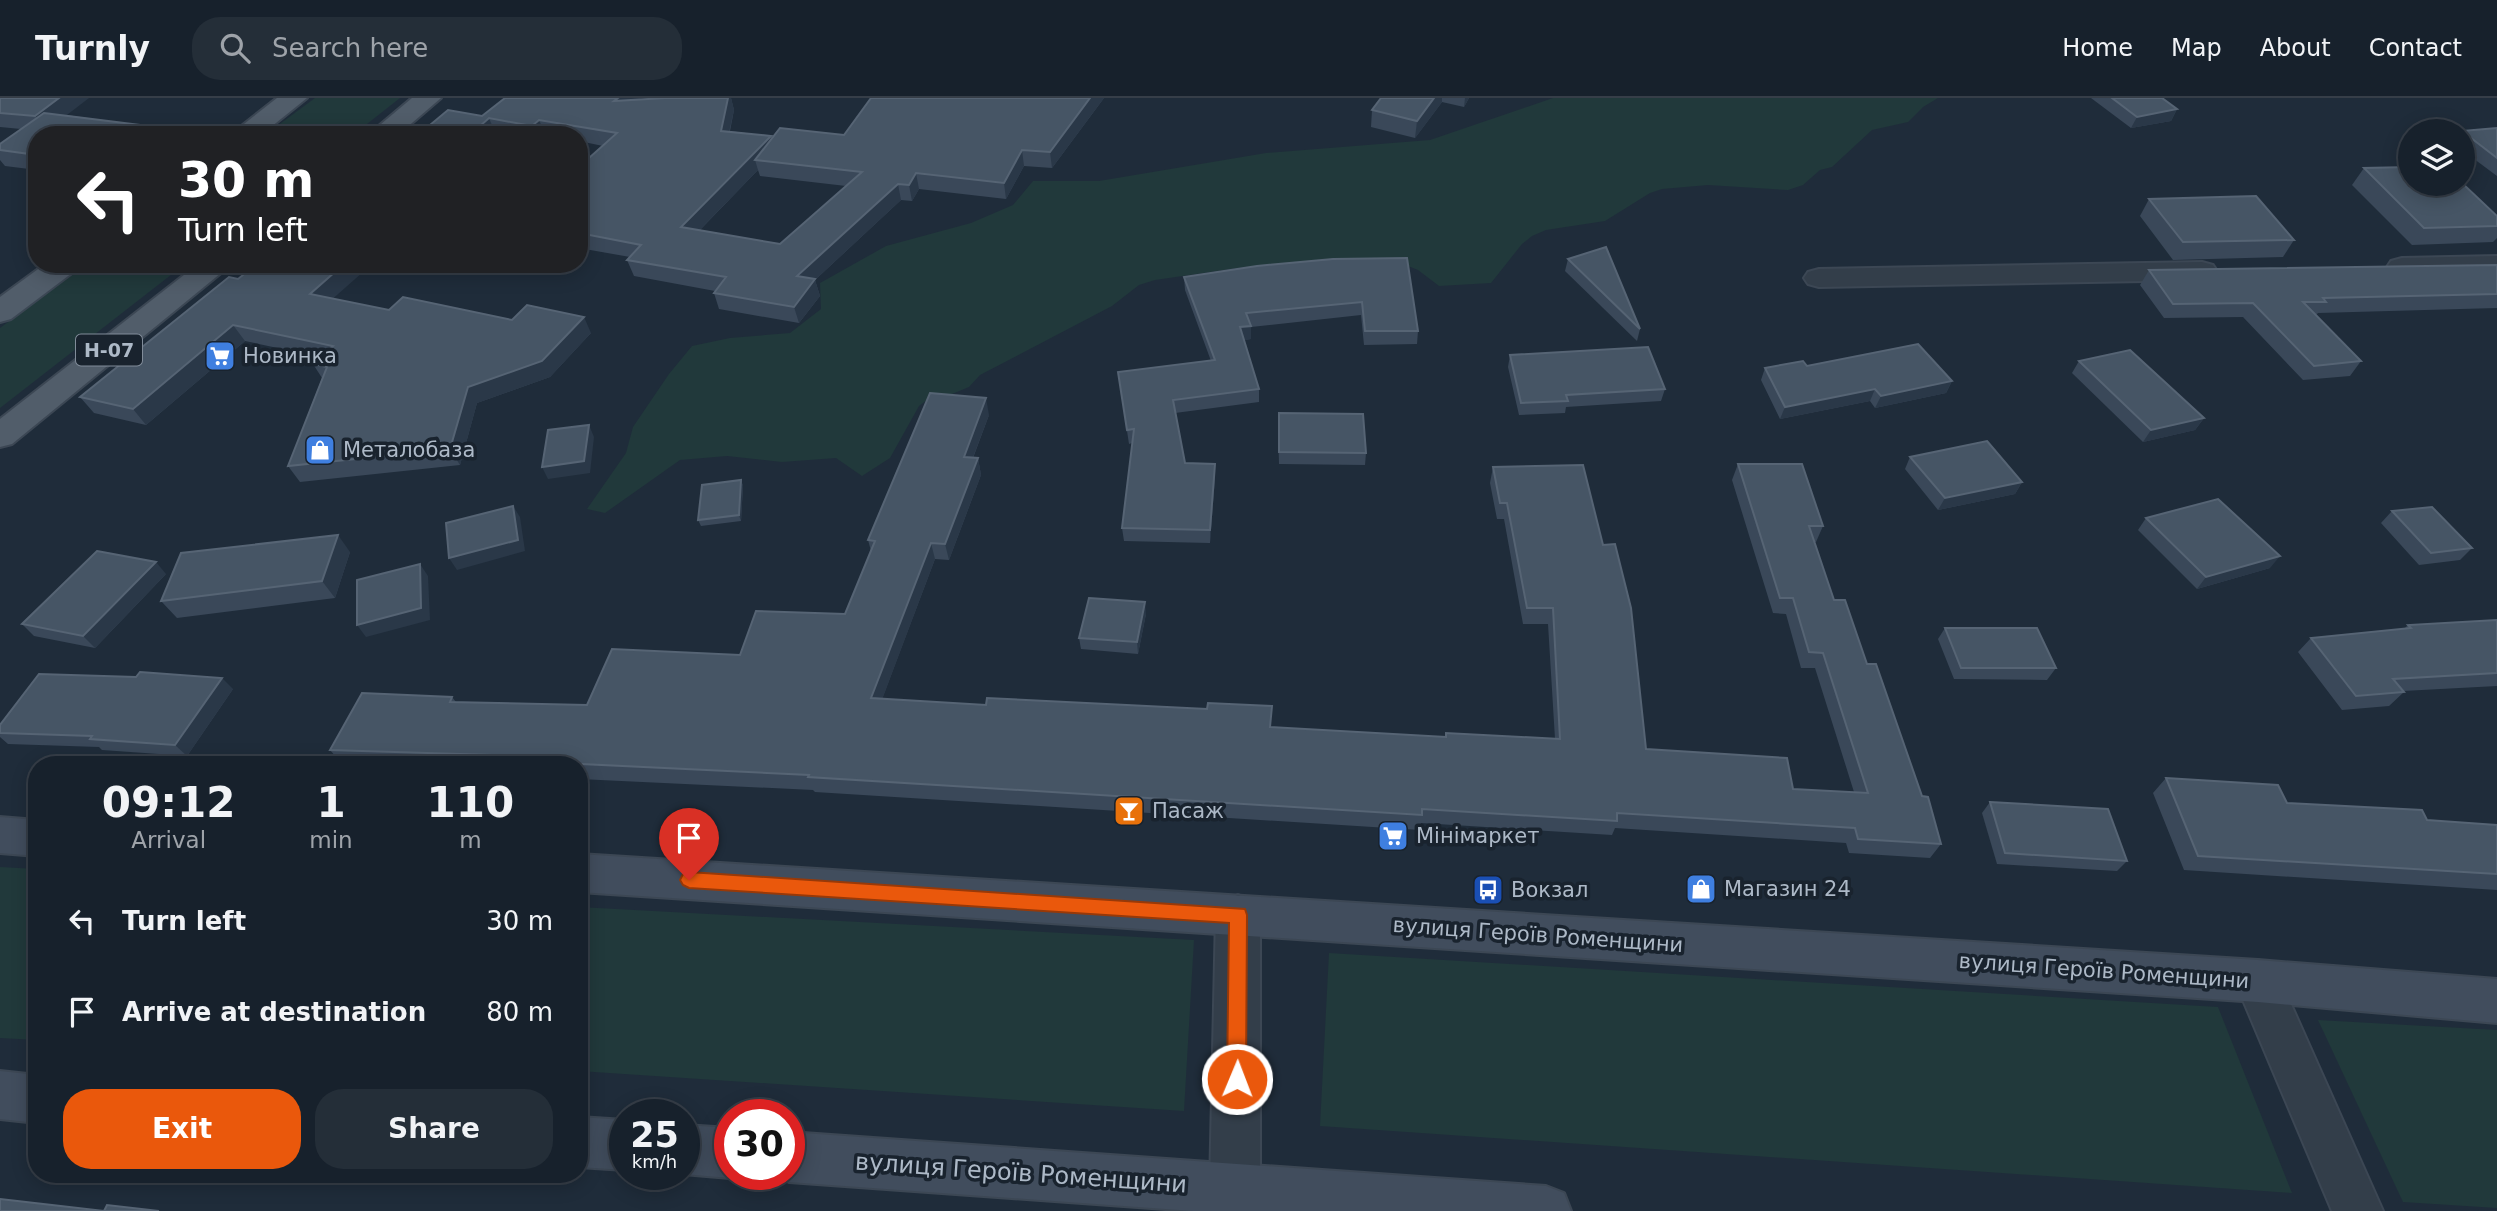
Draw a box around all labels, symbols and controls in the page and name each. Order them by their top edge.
search box [192,17,682,80]
text: Turnly [35,29,150,68]
icon: search [216,29,254,67]
text: Search here [272,33,428,63]
text: Home [2062,34,2133,62]
text: Map [2171,34,2222,62]
text: About [2260,34,2331,62]
text: Contact [2369,34,2462,62]
map controls [2398,119,2475,196]
button: layers [2398,119,2475,196]
text: 30 m [178,152,314,209]
icon: left [63,154,154,245]
text: Turn left [178,211,308,249]
road number: Н-07 [76,334,142,366]
supermarket icon: Новинка [203,339,237,373]
place label: Новинка [243,344,337,368]
shop icon: Металобаза [303,433,337,467]
place label: Металобаза [343,438,475,462]
text: 09:12 [102,778,236,827]
text: 1 [316,778,346,827]
text: 110 [427,778,514,827]
bar icon: Пасаж [1112,794,1146,828]
place label: Пасаж [1152,799,1224,823]
pin [659,808,719,880]
icon: arrive [670,819,708,857]
supermarket icon: Мінімаркет [1376,819,1410,853]
place label: Мінімаркет [1416,824,1539,848]
text: Arrival [131,827,206,853]
text: min [309,827,353,853]
text: m [459,827,482,853]
shop icon: Магазин 24 [1684,872,1718,906]
bus stop icon: Вокзал [1471,873,1505,907]
place label: Магазин 24 [1724,877,1851,901]
place label: Вокзал [1511,878,1588,902]
icon: left [63,902,101,940]
text: Turn left [122,906,246,936]
text: 30 m [486,906,553,936]
street label: вулиця Героїв Роменщини [1392,913,1684,957]
street label: вулиця Героїв Роменщини [1958,949,2250,993]
icon: arrive [63,993,101,1031]
text: Arrive at destination [122,997,426,1027]
text: 80 m [486,997,553,1027]
position arrow [1200,1042,1274,1116]
button: Exit [63,1089,301,1169]
button: Share [315,1089,553,1169]
speed limit sign: 30 [714,1099,805,1190]
text: 25 [630,1115,679,1155]
street label: вулиця Героїв Роменщини [854,1147,1188,1199]
text: km/h [632,1151,677,1172]

